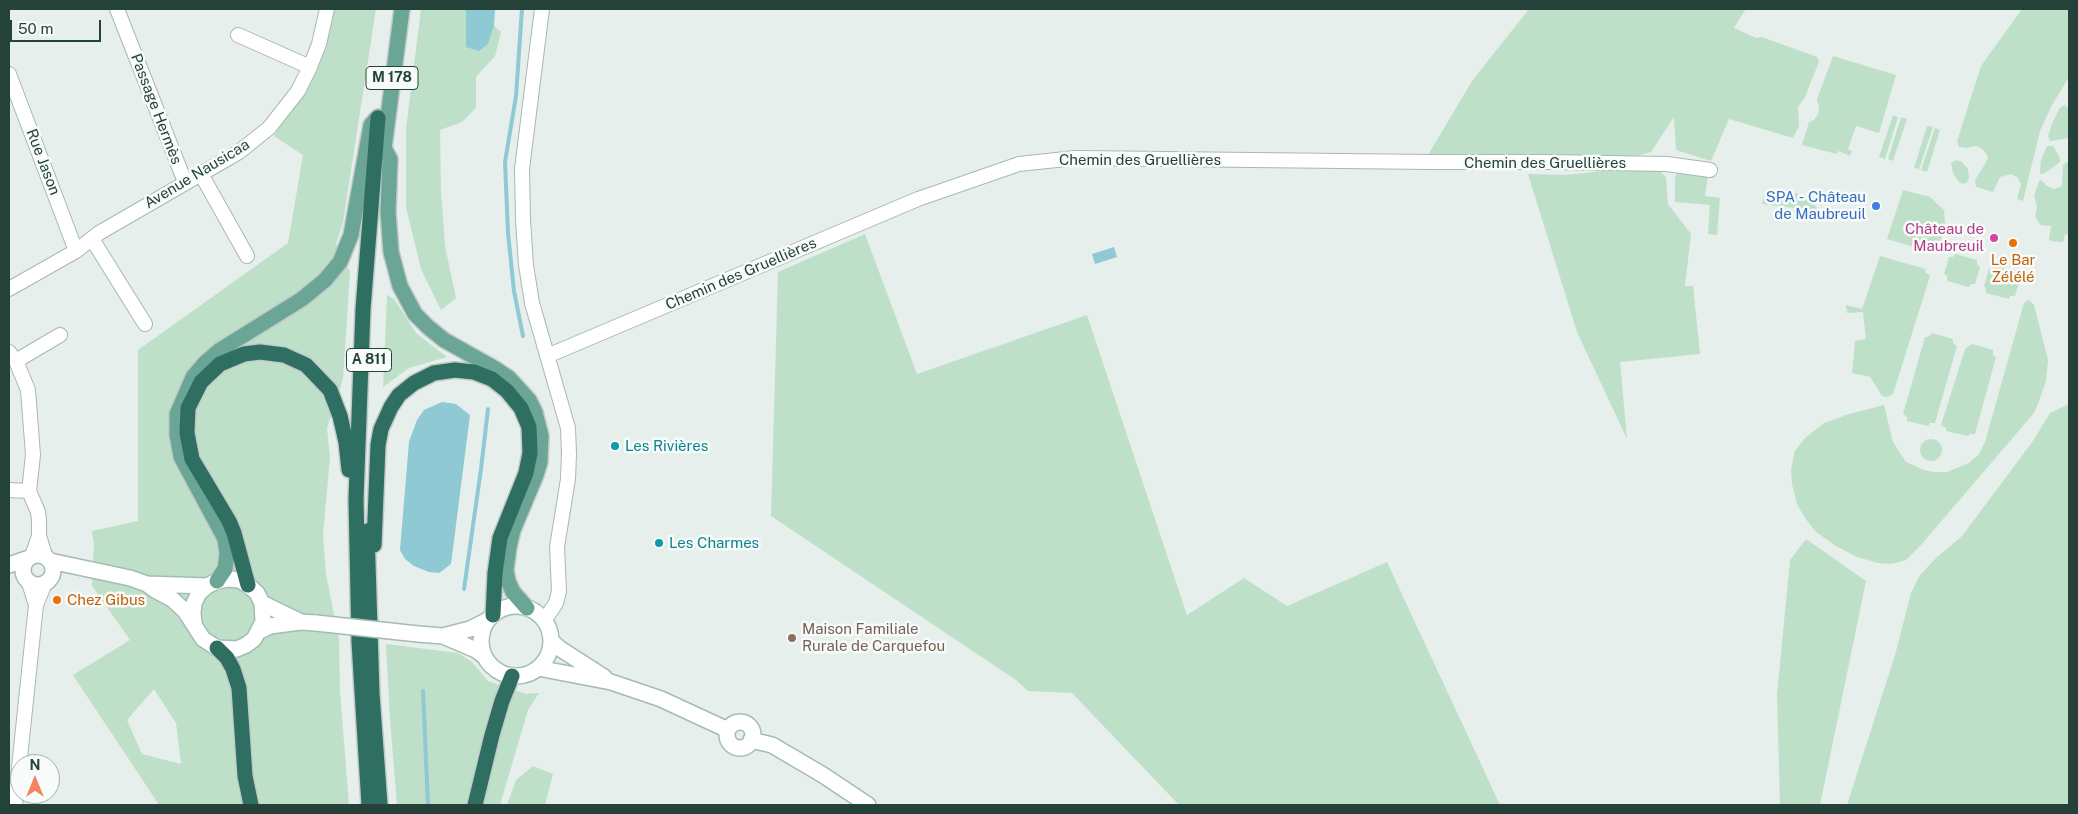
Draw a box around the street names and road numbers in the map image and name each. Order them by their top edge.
street label: Passage Hermès [127,51,185,167]
road number: M 178 [366,66,418,90]
street label: Rue Jason [22,126,64,198]
street label: Avenue Nausicaa [141,136,253,212]
street label: Chemin des Gruellières [1059,151,1221,169]
street label: Chemin des Gruellières [1464,154,1626,172]
street label: Chemin des Gruellières [663,234,819,314]
road number: A 811 [346,348,392,372]

